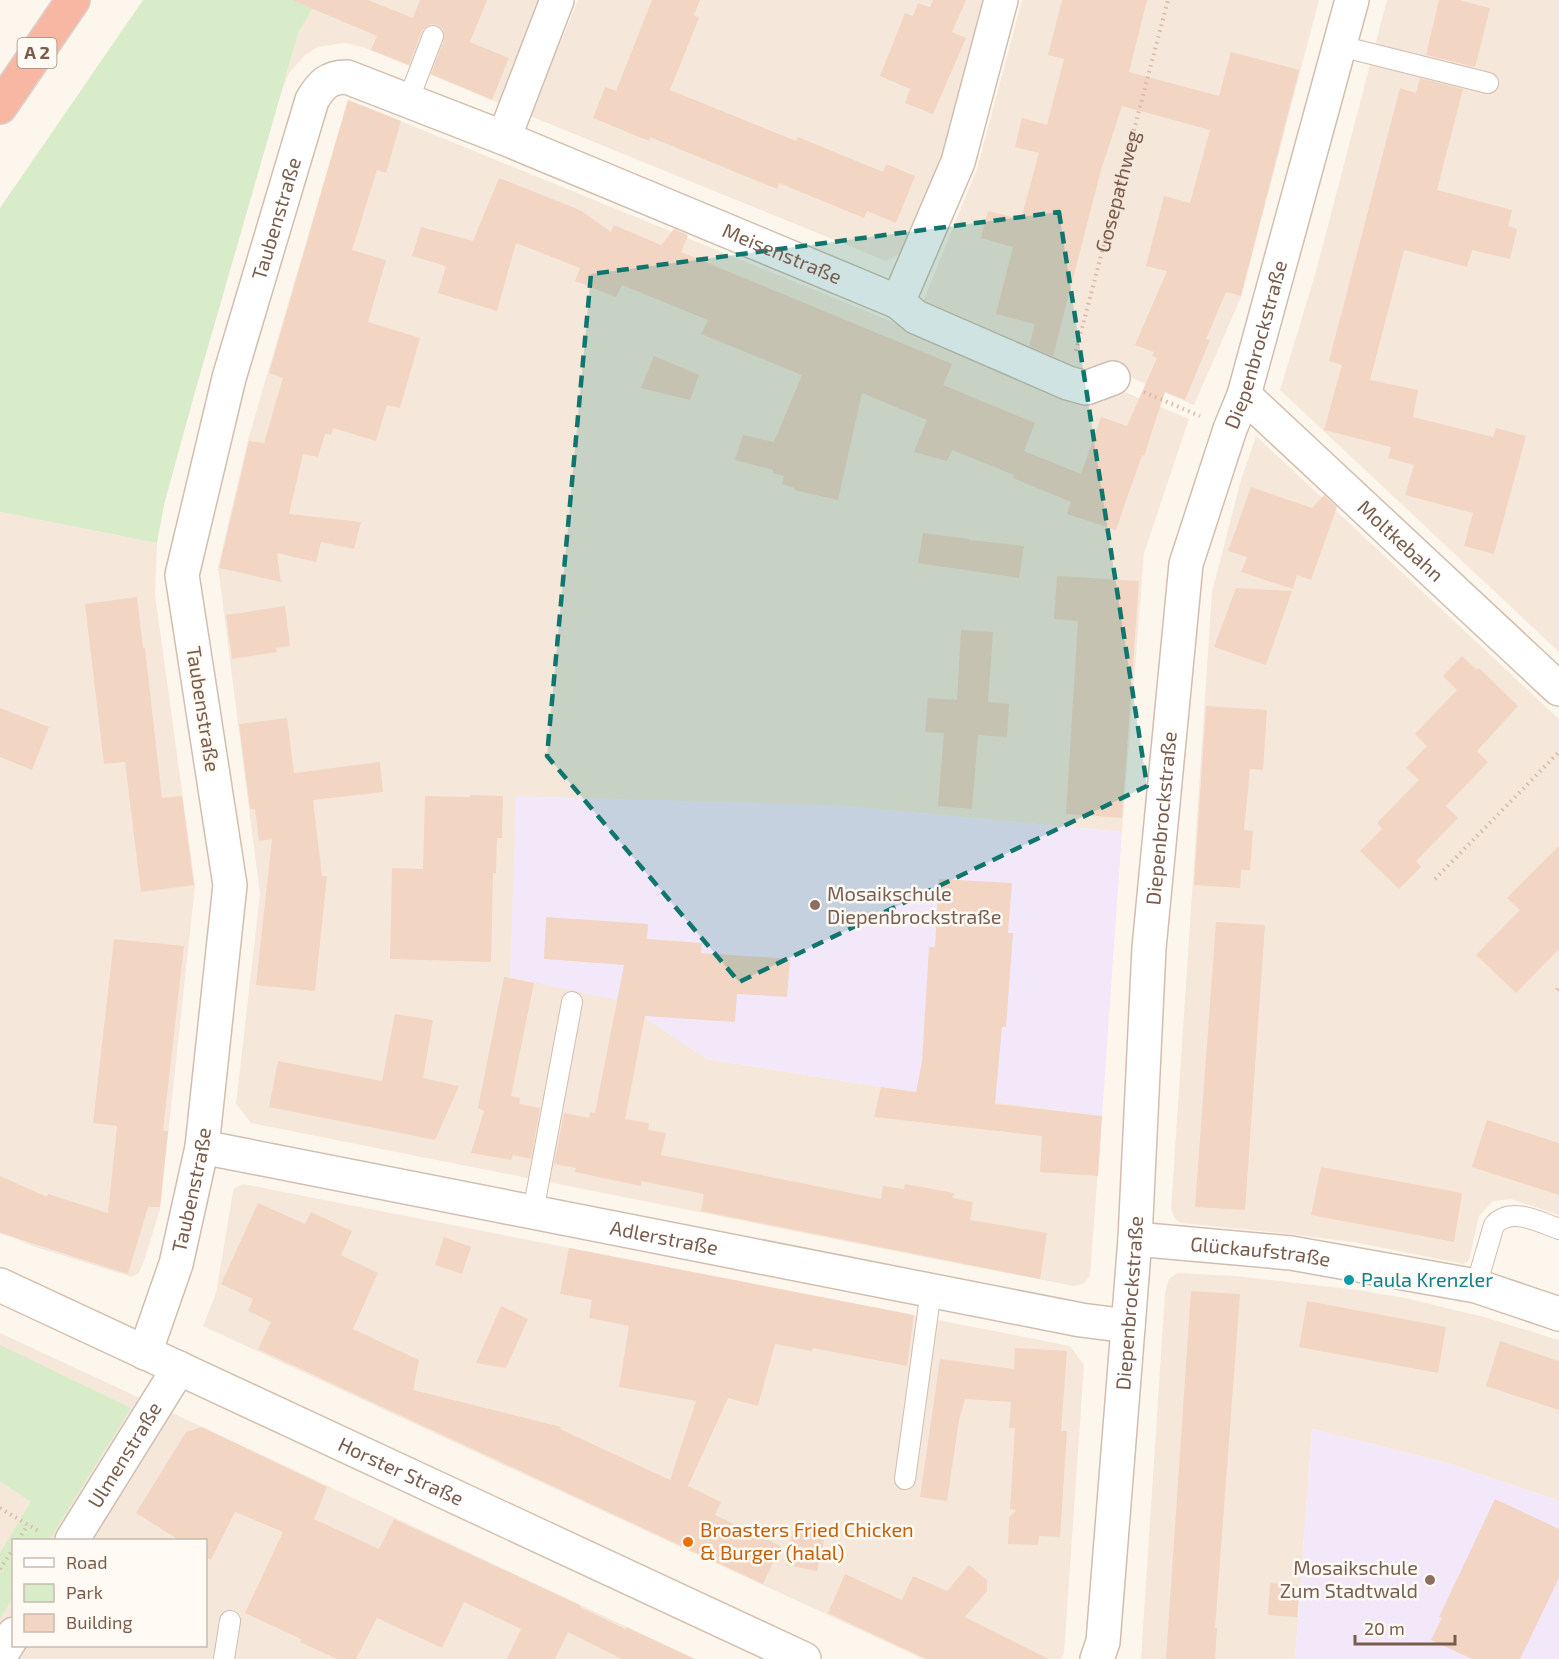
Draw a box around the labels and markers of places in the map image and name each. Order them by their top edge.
place label: Mosaikschule Diepenbrockstraße [827,881,1001,928]
marker: Mosaikschule Diepenbrockstraße [808,898,822,912]
place label: Paula Krenzler [1361,1267,1493,1291]
marker: Paula Krenzler [1342,1273,1356,1287]
place label: Broasters Fried Chicken & Burger (halal) [700,1517,914,1564]
marker: Broasters Fried Chicken & Burger (halal) [681,1535,695,1549]
place label: Mosaikschule Zum Stadtwald [1280,1555,1418,1602]
marker: Mosaikschule Zum Stadtwald [1423,1573,1437,1587]

